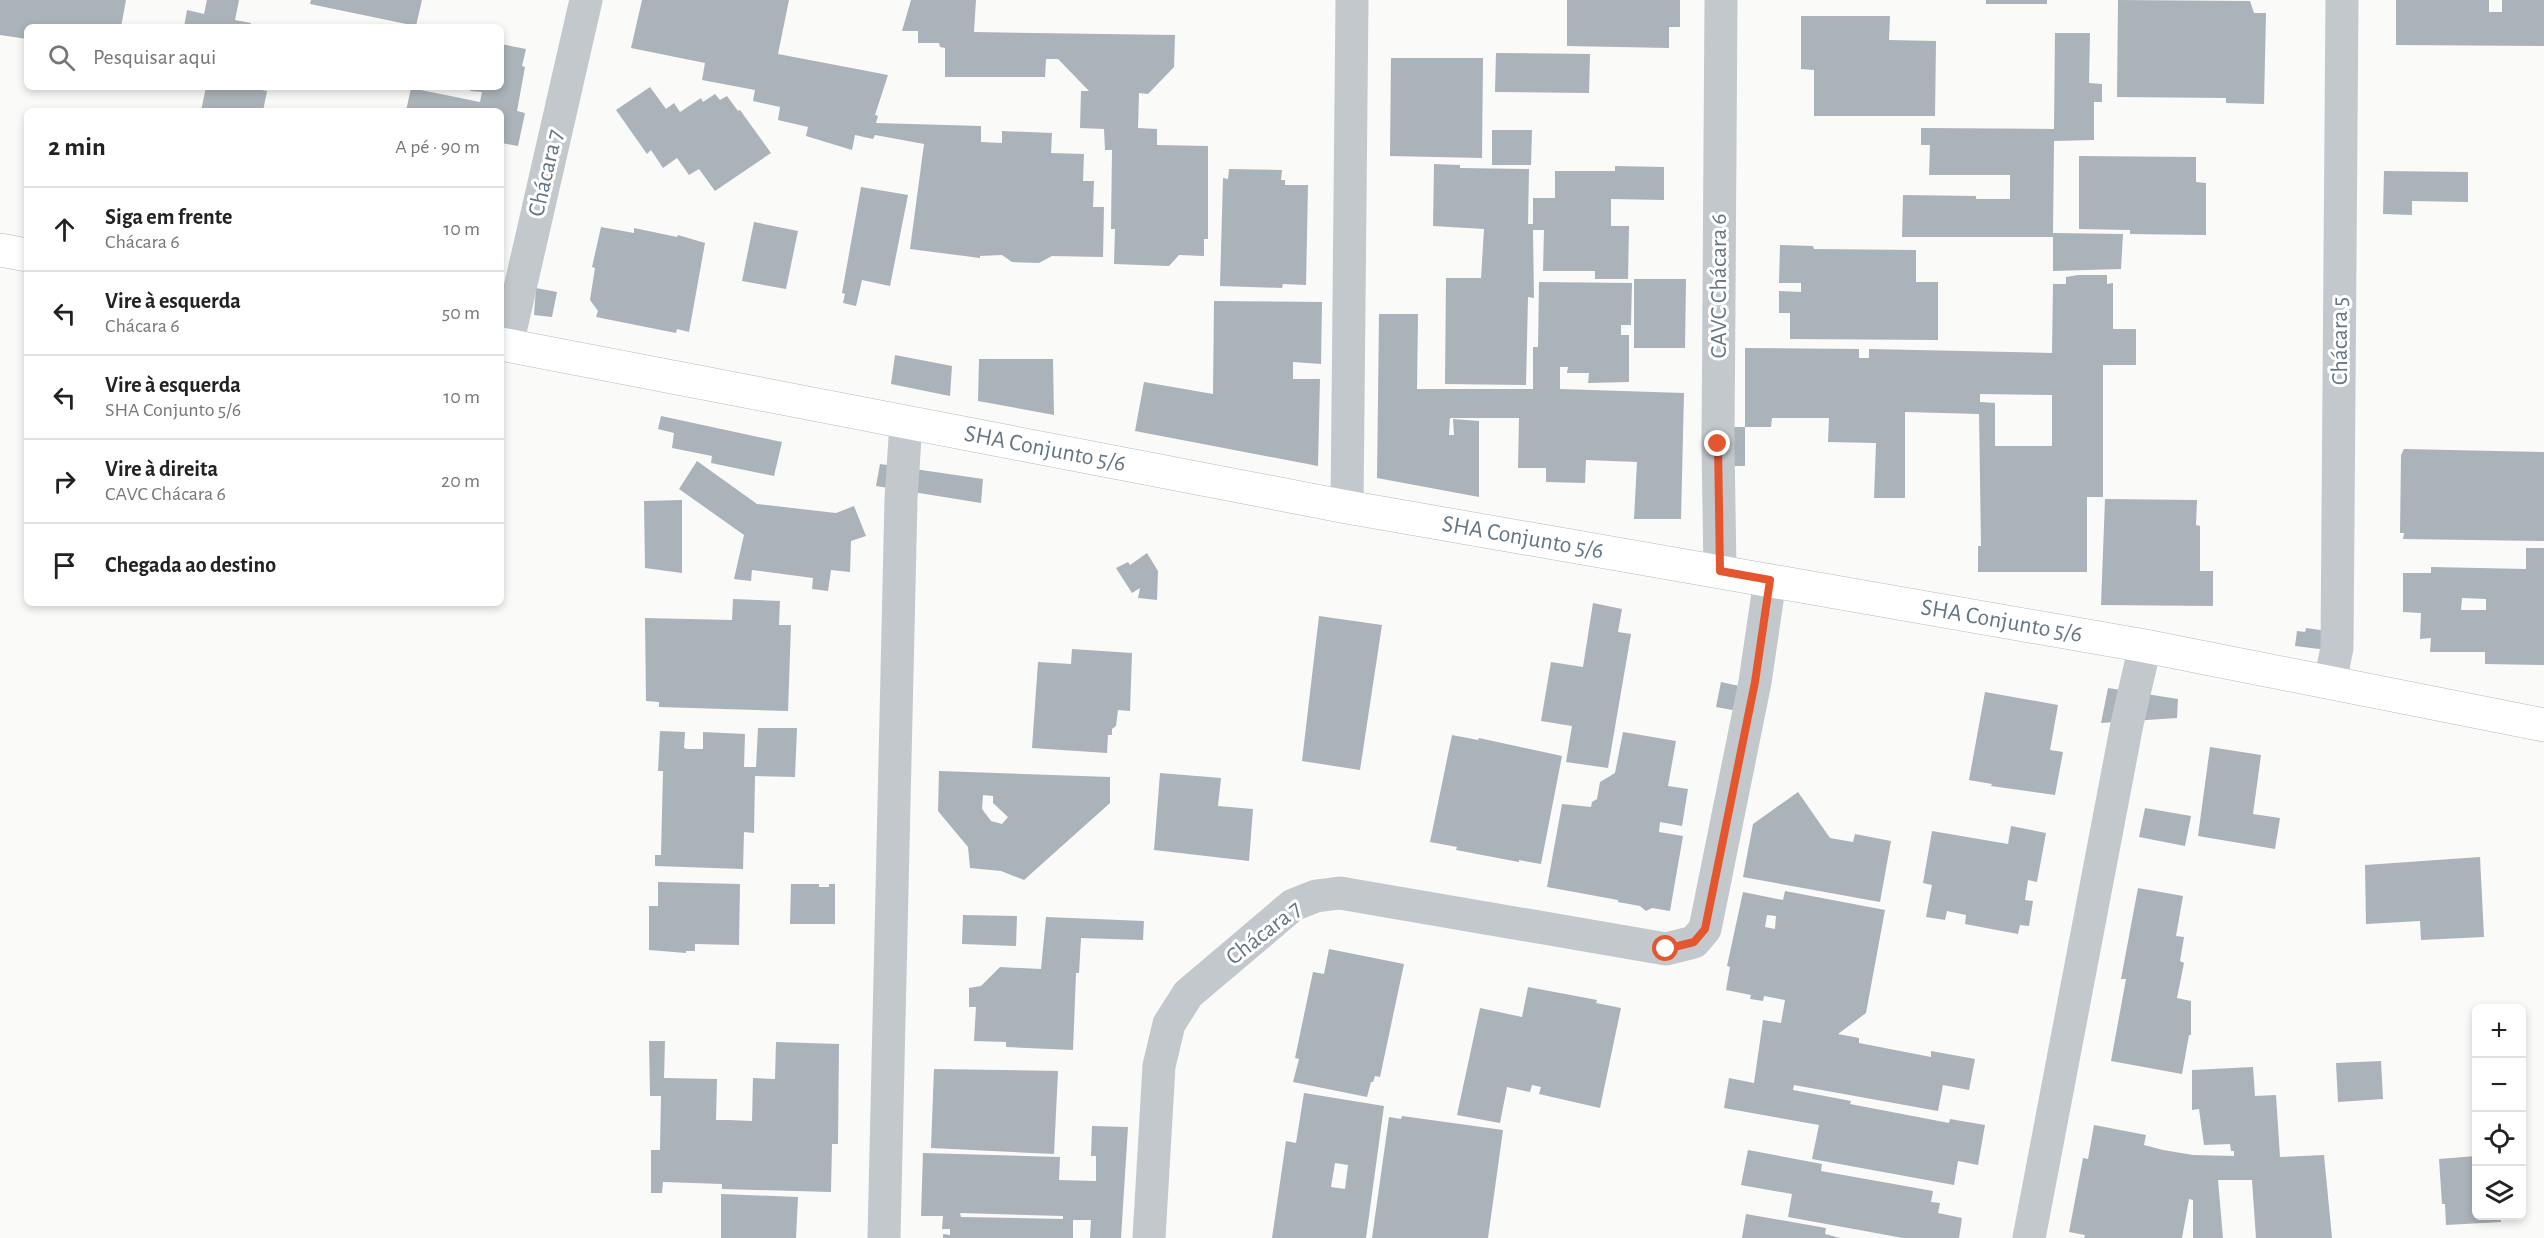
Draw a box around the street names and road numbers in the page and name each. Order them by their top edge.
street label: Chácara 7 [524,127,568,219]
street label: CAVC Chácara 6 [1707,213,1731,359]
street label: Chácara 5 [2328,297,2352,385]
street label: SHA Conjunto 5/6 [962,422,1128,476]
street label: SHA Conjunto 5/6 [1440,512,1605,563]
street label: SHA Conjunto 5/6 [1919,595,2084,647]
street label: Chácara 7 [1222,896,1306,970]

